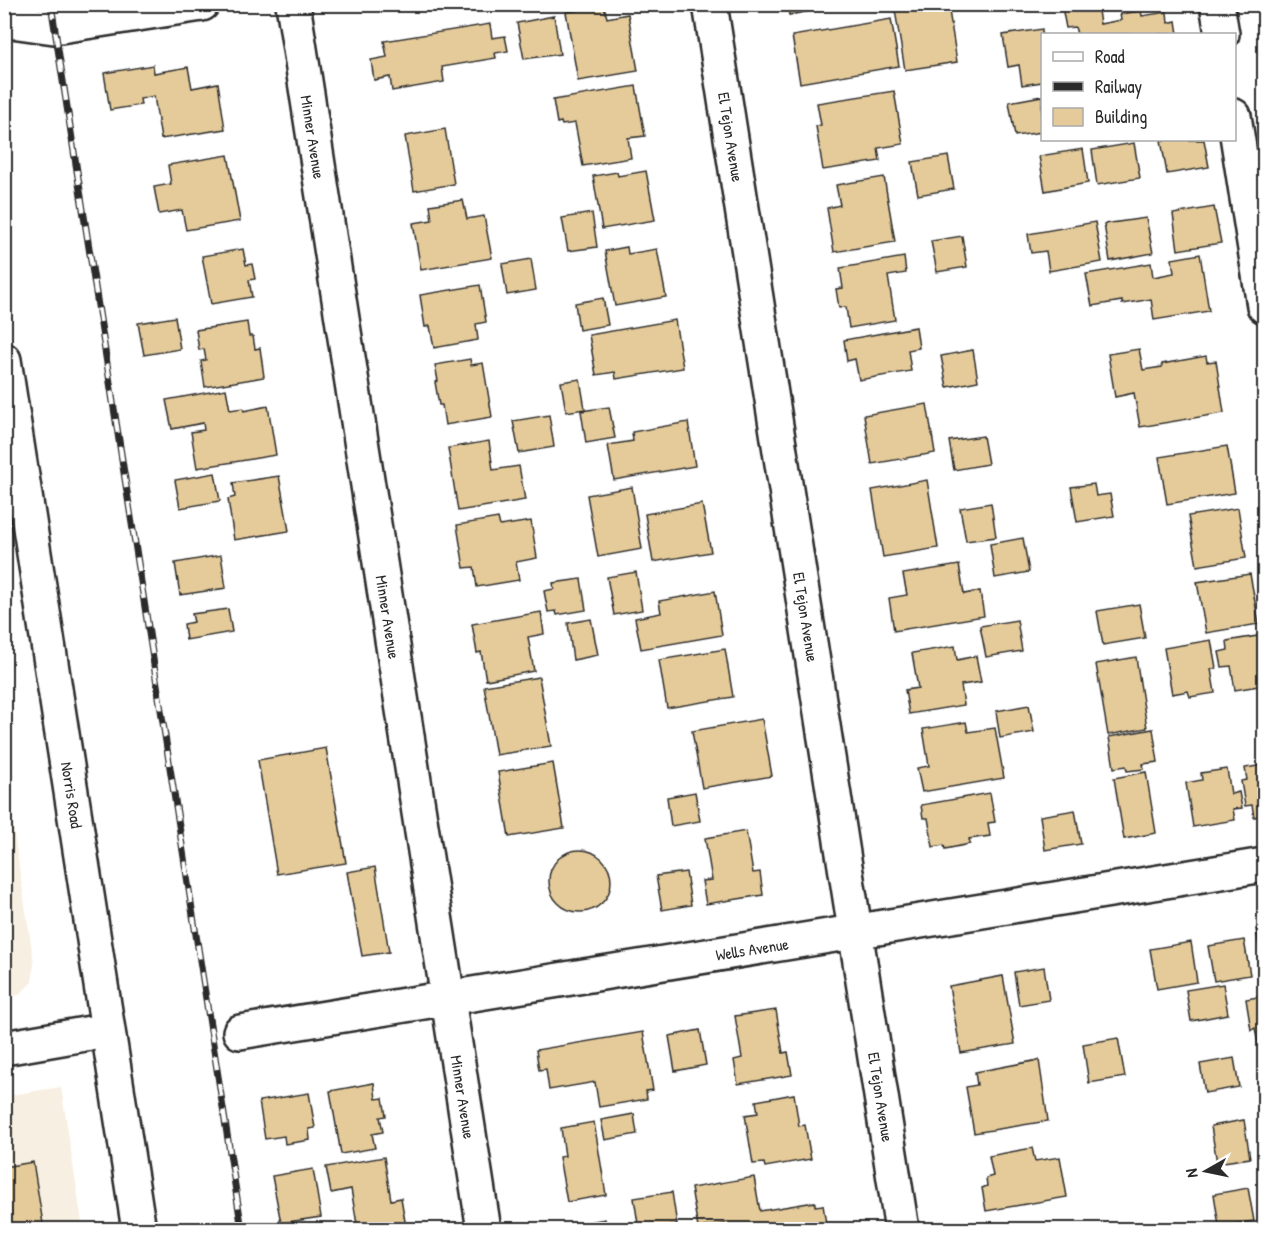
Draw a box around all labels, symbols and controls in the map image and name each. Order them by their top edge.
legend [1041,33,1236,141]
text: Road [1095,44,1125,69]
text: Railway [1095,74,1142,99]
street label: El Tejon Avenue [713,91,749,184]
street label: Minner Avenue [296,94,331,181]
text: Building [1095,104,1147,129]
street label: El Tejon Avenue [788,571,824,664]
street label: Minner Avenue [371,574,406,661]
street label: Norris Road [56,760,88,830]
street label: Wells Avenue [714,932,791,966]
street label: El Tejon Avenue [863,1051,899,1144]
street label: Minner Avenue [446,1054,481,1141]
north arrow [1176,1141,1236,1201]
text: N [1180,1167,1203,1179]

